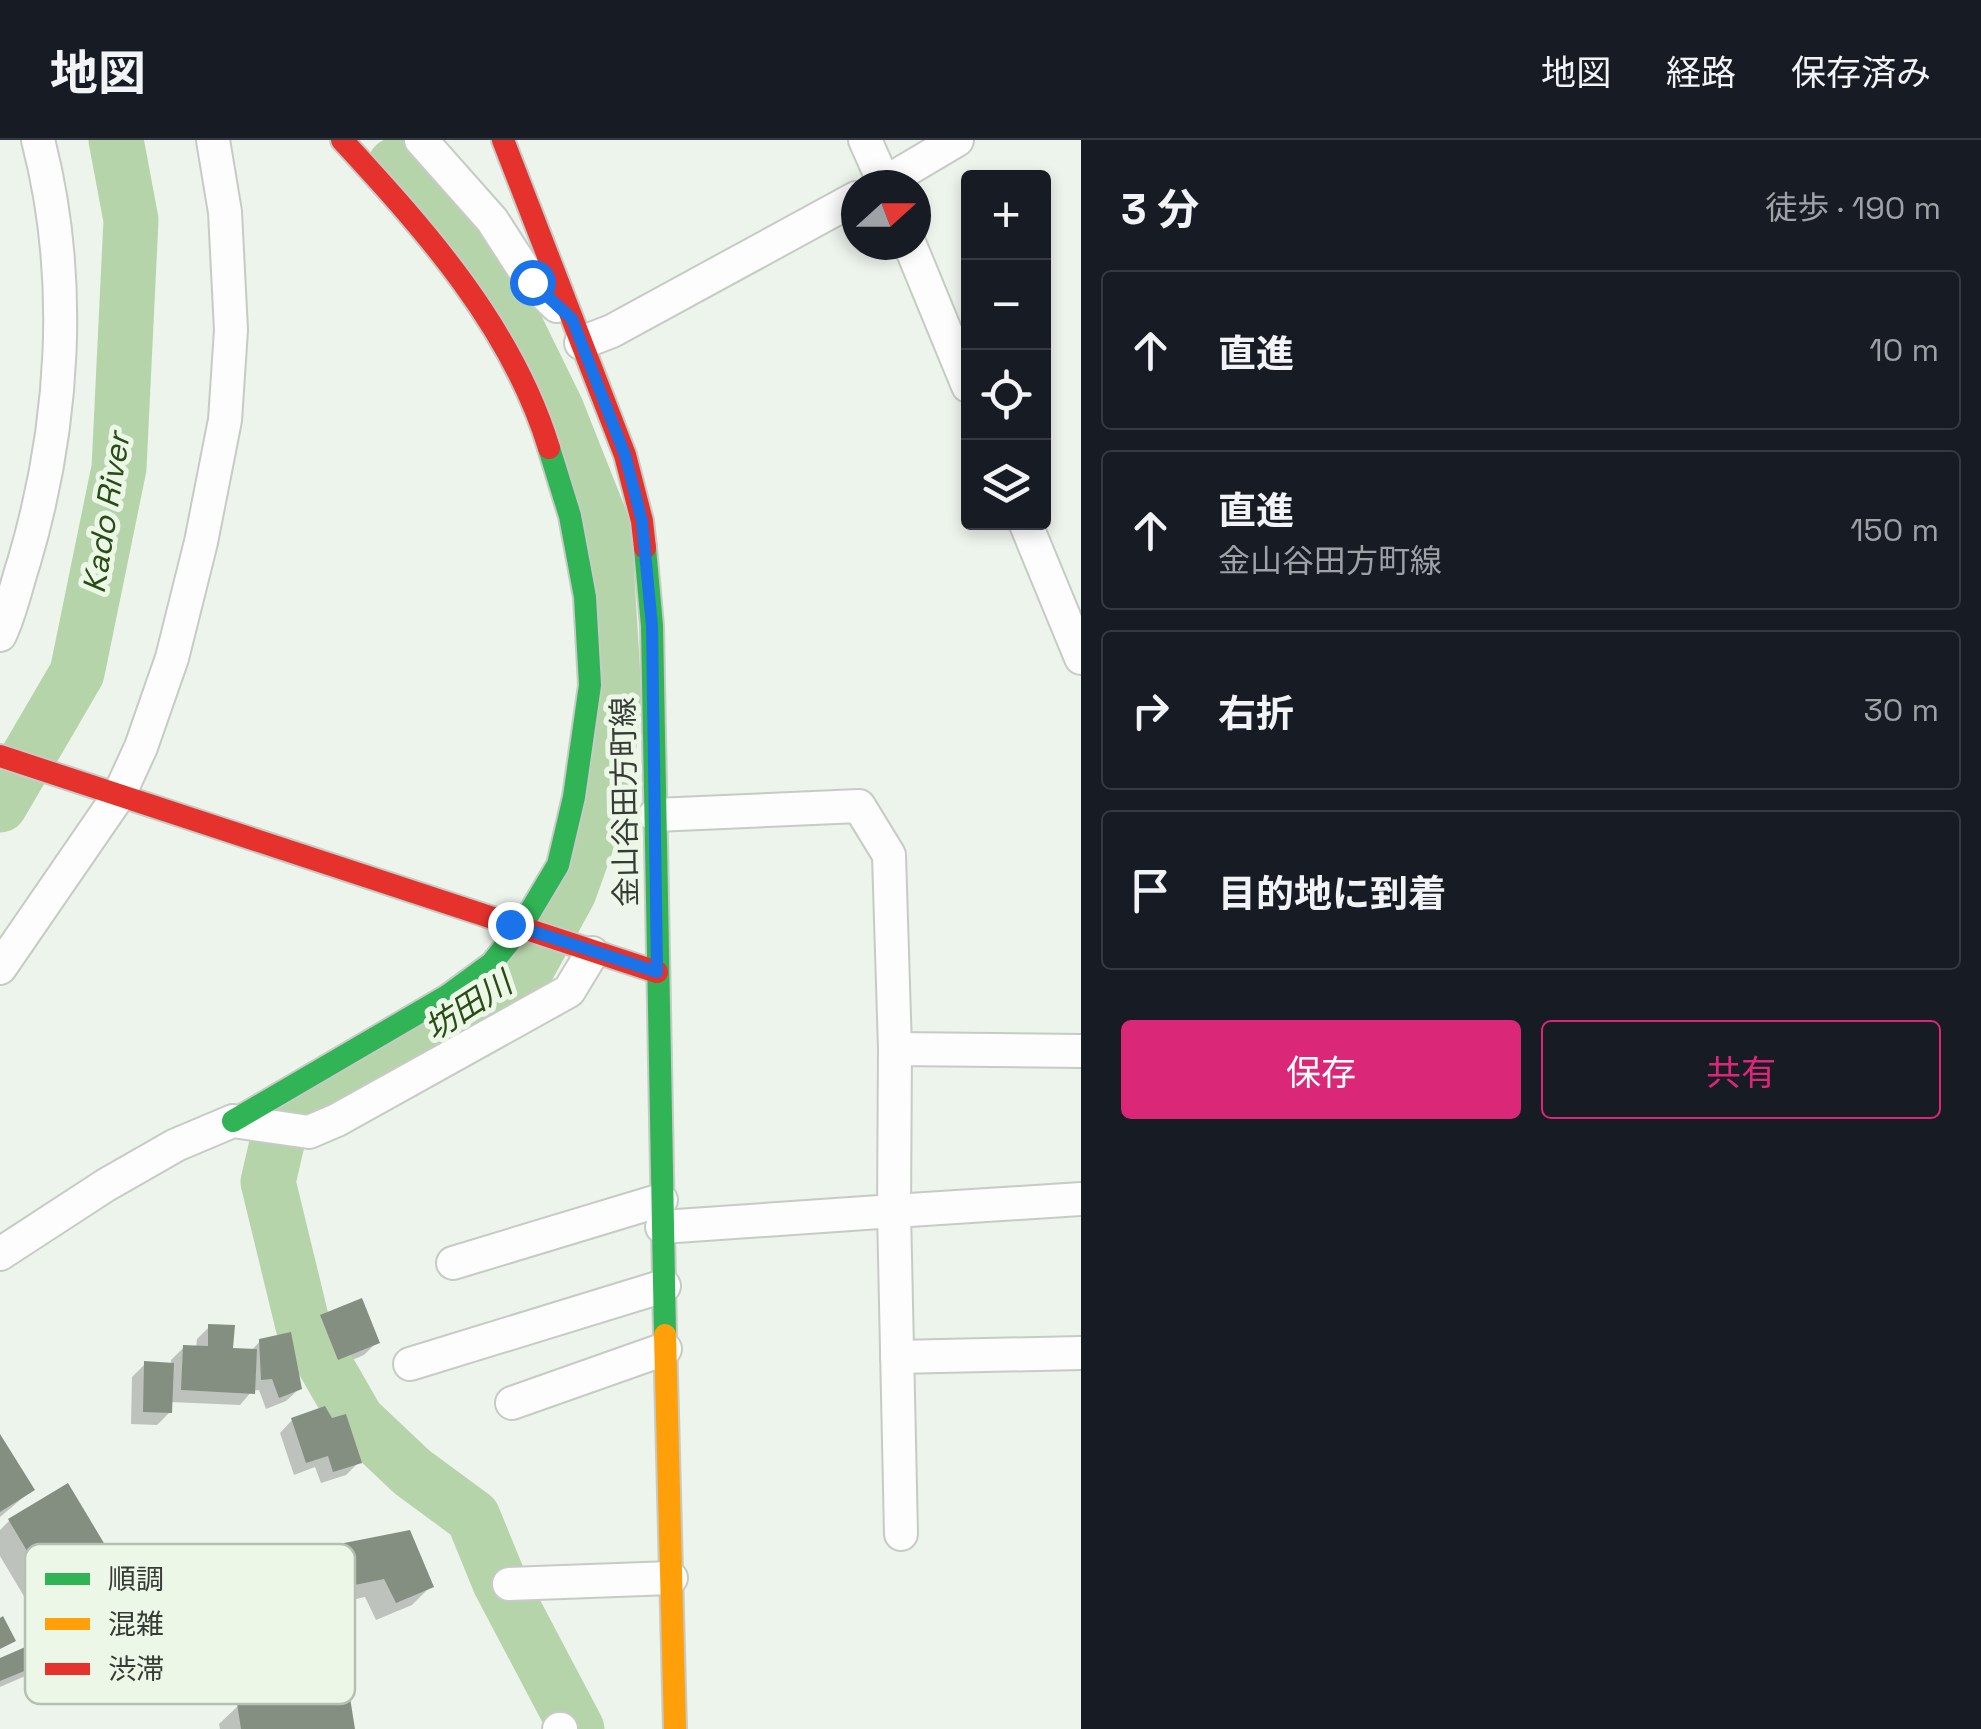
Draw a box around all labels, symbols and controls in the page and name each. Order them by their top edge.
text: 地図 [50,43,146,104]
text: 地図 [1541,51,1611,95]
text: 経路 [1666,51,1736,95]
text: 保存済み [1791,51,1931,95]
north arrow [841,170,931,260]
map controls [961,170,1051,530]
button: + [961,170,1051,260]
text: 3 分 [1121,183,1199,236]
text: 徒歩 · 190 m [1765,188,1941,228]
route start [510,260,556,306]
button: − [961,260,1051,350]
icon: ahead [1123,323,1178,378]
text: 直進 [1218,330,1294,378]
text: 10 m [1869,330,1939,370]
button: locate [961,350,1051,440]
water label: Kado River [74,427,139,596]
button: layers [961,440,1051,530]
text: 直進 [1218,487,1294,535]
icon: ahead [1123,503,1178,558]
text: 150 m [1850,510,1939,550]
text: 金山谷田方町線 [1218,541,1442,581]
icon: right [1123,683,1178,738]
text: 右折 [1218,690,1294,738]
text: 30 m [1863,690,1939,730]
street label: 金山谷田方町線 [603,697,646,907]
icon: arrive [1123,863,1178,918]
text: 目的地に到着 [1218,870,1446,918]
route end [488,902,534,948]
water label: 坊田川 [417,961,522,1049]
button: 保存 [1121,1020,1521,1119]
button: 共有 [1541,1020,1941,1119]
legend [25,1544,355,1704]
text: 順調 [108,1561,164,1597]
text: 混雑 [108,1606,164,1642]
text: 渋滞 [108,1651,164,1687]

